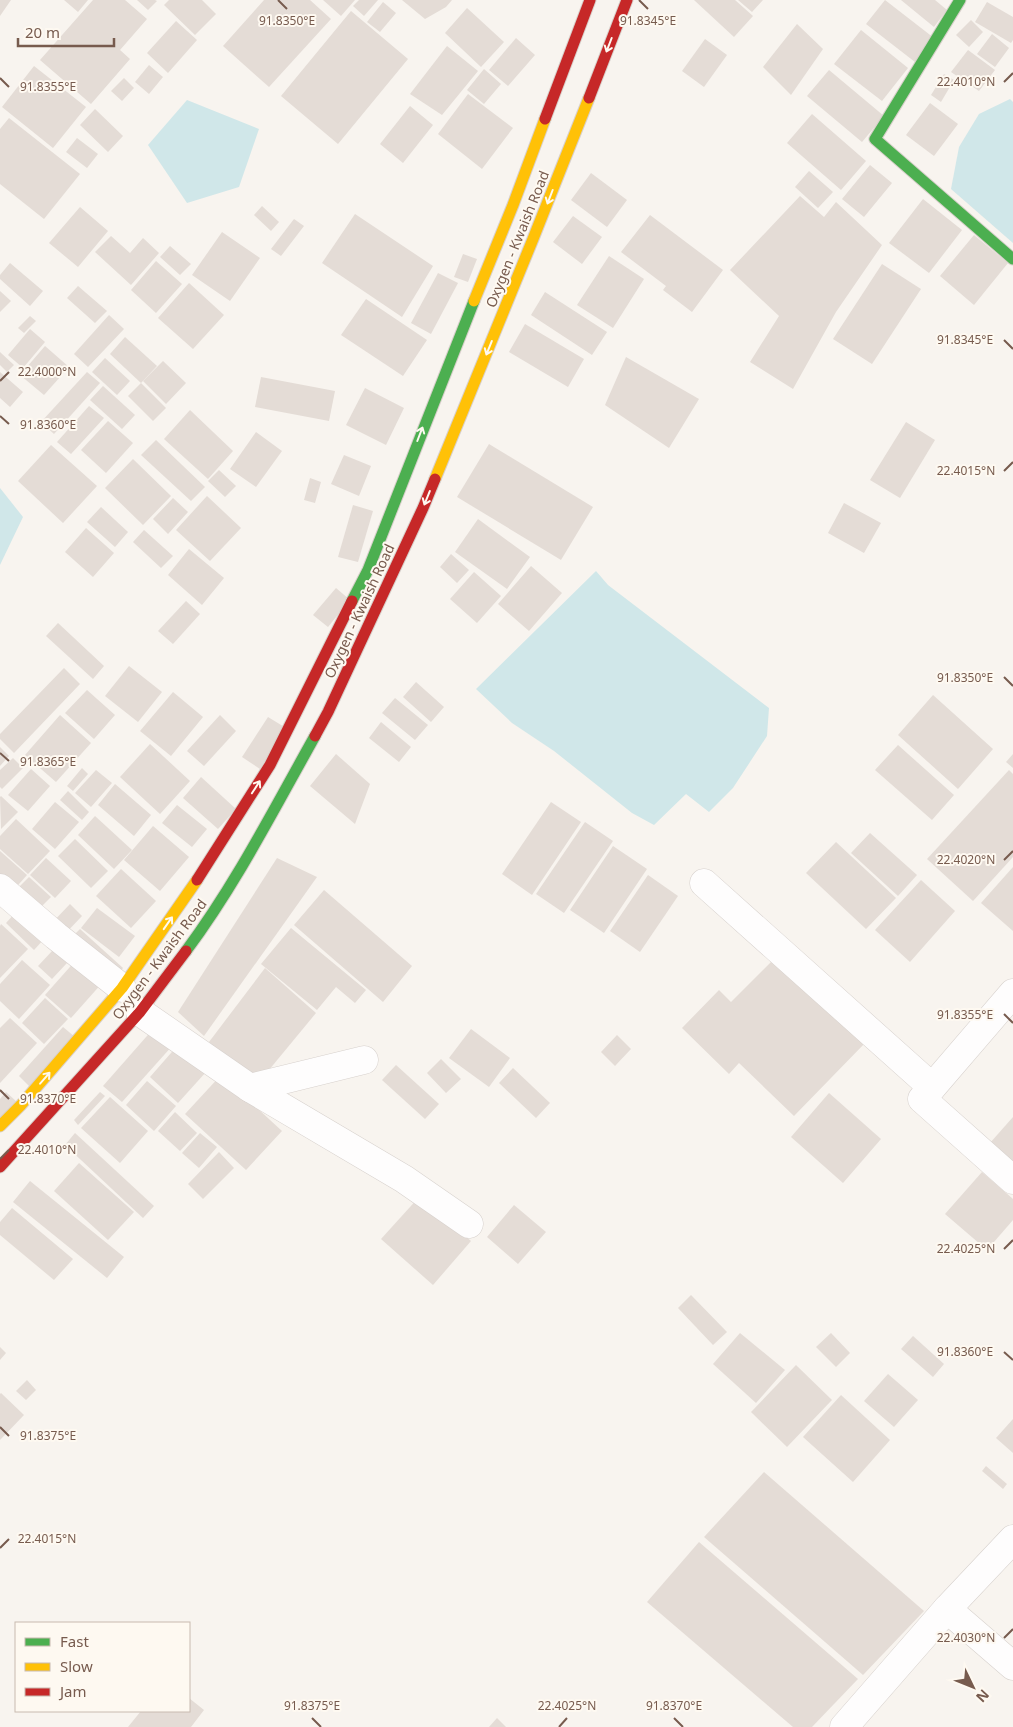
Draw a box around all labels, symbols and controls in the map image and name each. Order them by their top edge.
text: 91.8350°E [259,12,315,29]
text: 91.8345°E [620,12,676,29]
scale bar [18,15,114,47]
text: 20 m [25,22,60,42]
one-way arrow [604,37,613,53]
text: 22.4010°N [937,73,995,90]
text: 91.8355°E [20,78,76,95]
street label: Oxygen - Kwaish Road [481,168,553,310]
one-way arrow [545,189,554,204]
text: 91.8345°E [937,331,993,348]
one-way arrow [484,339,493,355]
text: 22.4000°N [18,363,76,380]
text: 91.8360°E [20,416,76,433]
one-way arrow [416,427,425,442]
text: 22.4015°N [937,462,995,479]
one-way arrow [422,490,432,505]
street label: Oxygen - Kwaish Road [319,541,399,681]
text: 91.8350°E [937,669,993,686]
text: 91.8365°E [20,753,76,770]
one-way arrow [251,780,261,794]
text: 22.4020°N [937,851,995,868]
street label: Oxygen - Kwaish Road [107,895,211,1023]
one-way arrow [162,917,173,930]
text: 91.8355°E [937,1006,993,1023]
one-way arrow [39,1071,51,1084]
text: 91.8370°E [20,1090,76,1107]
text: 22.4010°N [18,1141,76,1158]
text: 22.4025°N [937,1240,995,1257]
text: 91.8360°E [937,1343,993,1360]
text: 91.8375°E [20,1427,76,1444]
text: 22.4015°N [18,1530,76,1547]
legend [15,1622,190,1712]
text: 22.4030°N [937,1629,995,1646]
text: Fast [60,1631,89,1651]
text: Slow [60,1656,93,1676]
north arrow [948,1662,998,1712]
text: Jam [58,1681,87,1701]
text: N [972,1686,994,1707]
text: 91.8375°E [284,1697,340,1714]
text: 22.4025°N [538,1697,596,1714]
text: 91.8370°E [646,1697,702,1714]

